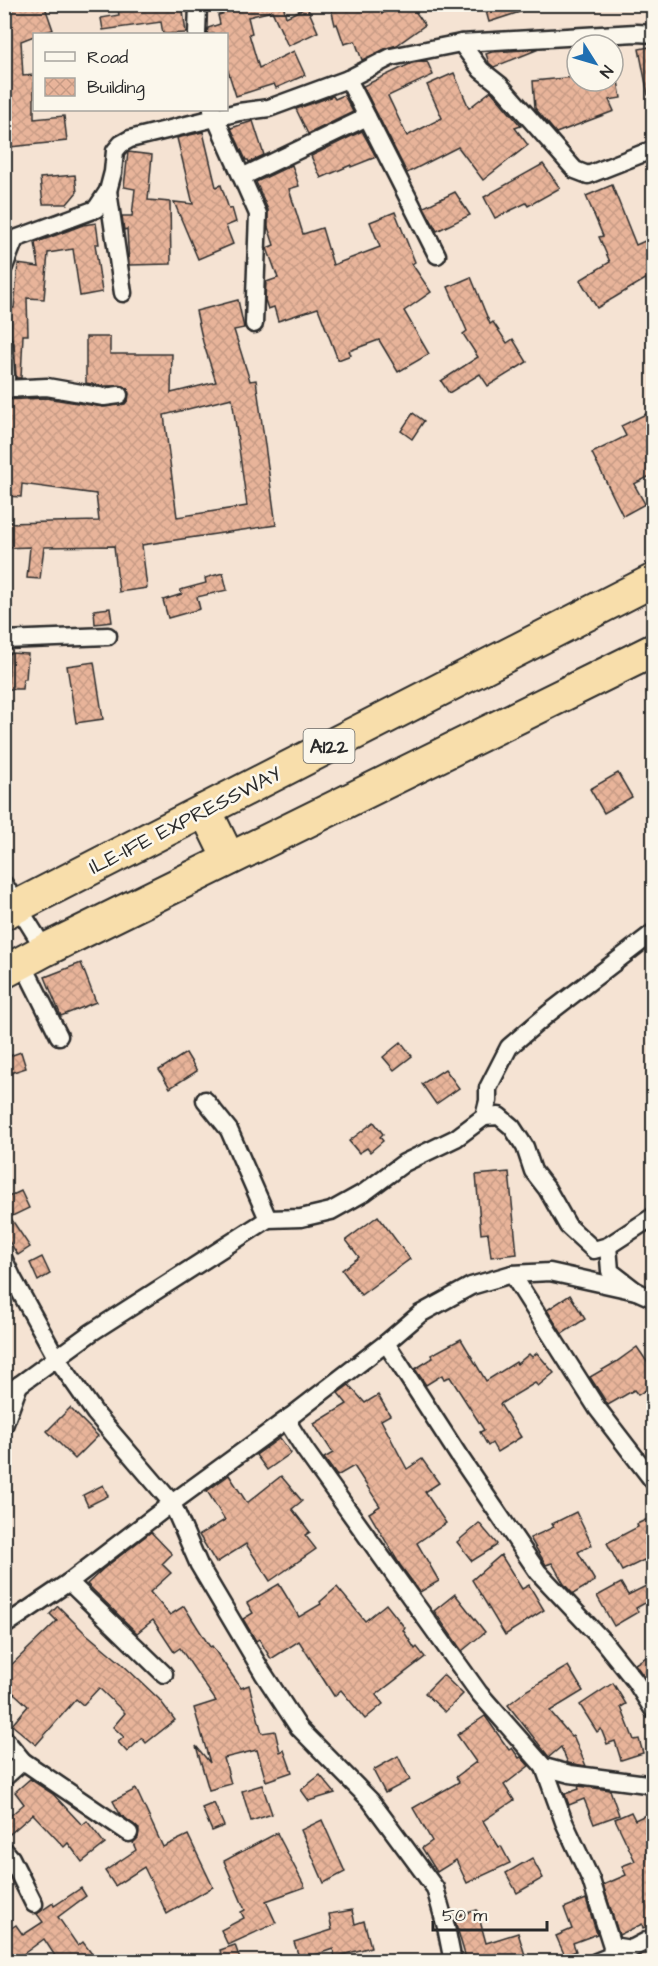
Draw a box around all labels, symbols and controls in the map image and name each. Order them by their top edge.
legend [33,33,228,111]
north arrow [565,33,625,93]
text: Road [87,45,128,70]
text: N [594,61,618,82]
text: Building [87,75,145,101]
road number: A122 [304,729,354,763]
street label: ILE-IFE EXPRESSWAY [84,759,286,882]
scale bar [433,1894,547,1932]
text: 50 m [442,1903,487,1928]

